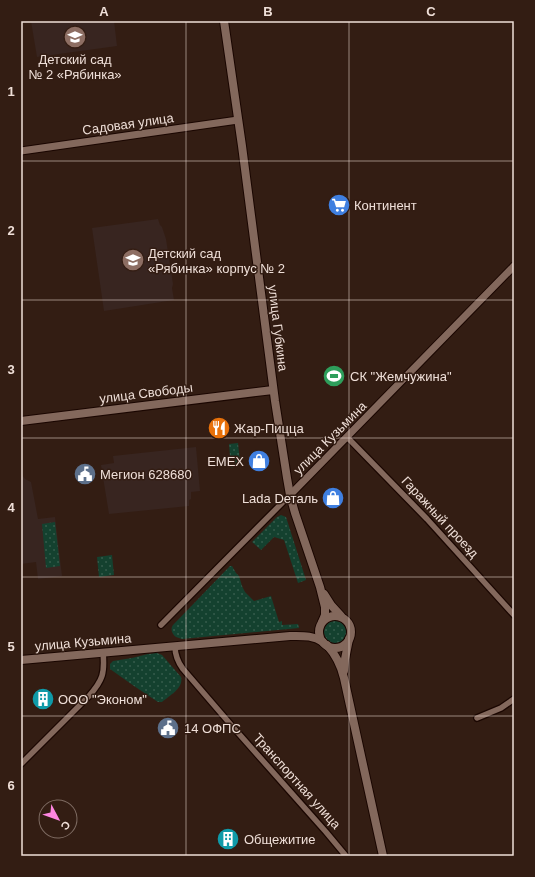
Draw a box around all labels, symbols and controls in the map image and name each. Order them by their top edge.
text: A [99,4,109,19]
text: B [263,4,273,19]
text: C [426,4,436,19]
school or university icon: Детский сад № 2 «Рябинка» [62,24,88,50]
place label: Детский сад № 2 «Рябинка» [28,52,122,82]
text: 1 [7,84,15,99]
street label: Садовая улица [81,110,175,138]
supermarket icon: Континент [326,192,352,218]
place label: Континент [354,198,417,213]
text: 2 [7,223,15,238]
place label: Детский сад «Рябинка» корпус № 2 [148,246,285,276]
school or university icon: Детский сад «Рябинка» корпус № 2 [120,247,146,273]
street label: улица Губкина [265,284,291,373]
text: 3 [7,362,15,377]
sports icon: СК "Жемчужина" [321,363,347,389]
place label: СК "Жемчужина" [350,369,452,384]
street label: улица Свободы [98,380,194,406]
street label: улица Кузьмина [290,398,370,478]
restaurant icon: Жар-Пицца [206,415,232,441]
place label: Жар-Пицца [234,421,304,436]
shop icon: EMEX [246,448,272,474]
place label: EMEX [207,454,244,469]
public building icon: Мегион 628680 [72,461,98,487]
place label: Мегион 628680 [100,467,192,482]
street label: Гаражный проезд [398,473,482,561]
shop icon: Lada Dеталь [320,485,346,511]
place label: Lada Dеталь [242,491,318,506]
text: 4 [7,500,15,515]
street label: улица Кузьмина [34,630,133,654]
text: 5 [7,639,15,654]
building icon: ООО "Эконом" [30,686,56,712]
place label: ООО "Эконом" [58,692,147,707]
public building icon: 14 ОФПС [155,715,181,741]
place label: 14 ОФПС [184,721,241,736]
street label: Транспортная улица [250,730,344,832]
text: 6 [7,778,15,793]
north arrow [38,799,78,839]
text: С [58,819,73,833]
building icon: Общежитие [215,826,241,852]
place label: Общежитие [244,832,316,847]

